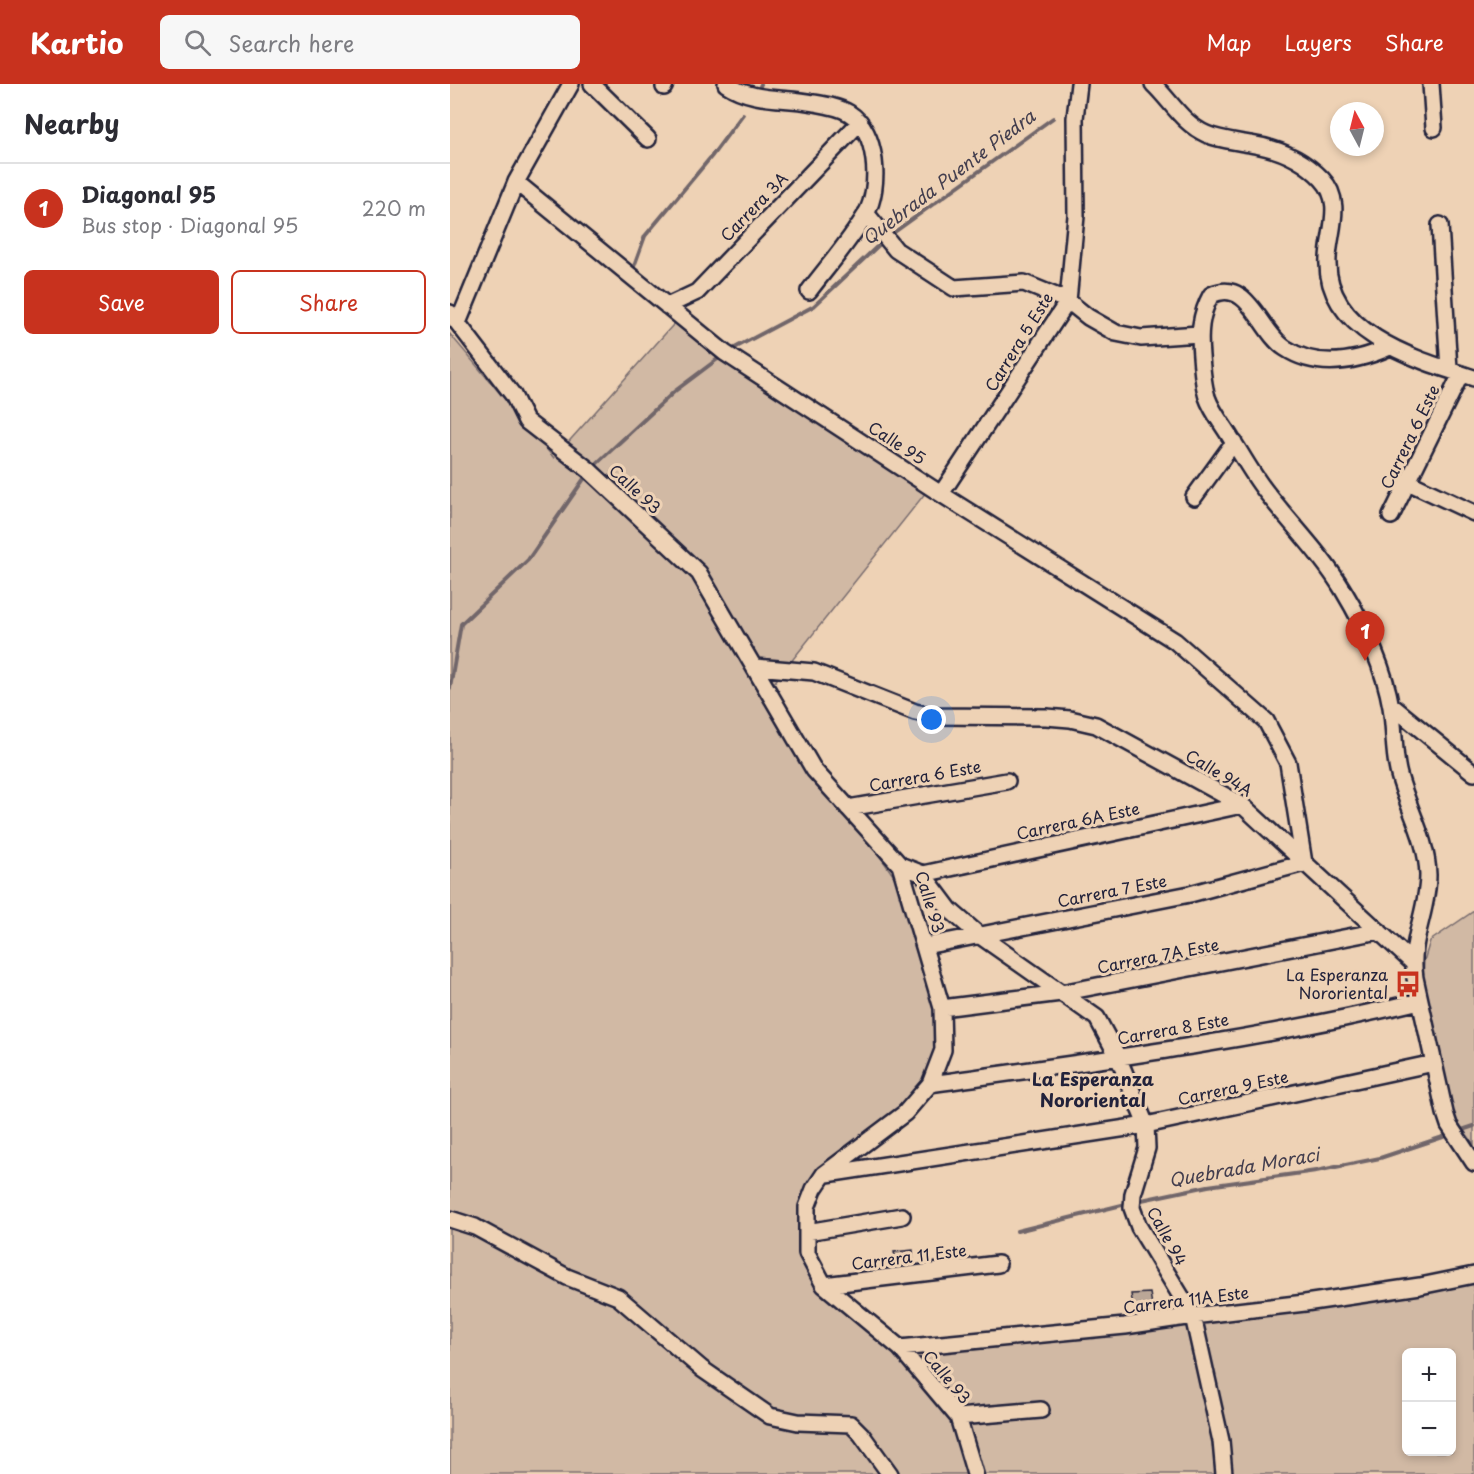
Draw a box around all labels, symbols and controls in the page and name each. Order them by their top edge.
search box [160,15,580,69]
text: Kartio [30,21,124,64]
icon: search [181,26,214,59]
text: Search here [229,26,354,59]
text: Map [1207,26,1251,58]
text: Layers [1284,26,1352,58]
text: Share [1385,26,1444,58]
water label: Quebrada Puente Piedra [856,102,1042,251]
north arrow [1330,102,1384,156]
text: Nearby [24,104,119,143]
street label: Carrera 3A [714,166,793,246]
text: Diagonal 95 [81,177,216,210]
text: 1 [39,193,48,223]
text: 220 m [362,193,426,223]
text: Bus stop · Diagonal 95 [81,210,298,240]
button: Save [24,270,219,334]
button: Share [231,270,426,334]
street label: Carrera 5 Este [978,287,1058,396]
street label: Carrera 6 Este [1373,380,1445,493]
street label: Calle 95 [864,415,931,470]
street label: Calle 93 [604,458,667,519]
pin: 1 [1346,612,1384,661]
your location [917,705,946,734]
street label: Calle 94A [1181,743,1258,802]
street label: Carrera 6 Este [867,753,983,797]
street label: Carrera 6A Este [1014,795,1141,845]
street label: Calle 93 [910,868,952,936]
street label: Carrera 7 Este [1055,868,1169,912]
street label: Carrera 7A Este [1095,931,1221,979]
place label: La Esperanza Nororiental [1286,962,1388,1004]
bus stop icon: La Esperanza Nororiental [1393,969,1423,999]
street label: Carrera 8 Este [1115,1006,1230,1050]
street label: Carrera 9 Este [1175,1064,1290,1110]
district label: La Esperanza Nororiental [1032,1065,1154,1113]
water label: Quebrada Moraci [1166,1139,1324,1193]
street label: Calle 94 [1142,1202,1194,1269]
street label: Carrera 11 Este [850,1237,968,1275]
street label: Carrera 11A Este [1122,1279,1250,1319]
street label: Calle 93 [918,1344,977,1408]
map controls [1402,1348,1456,1456]
button: + [1402,1348,1456,1402]
button: − [1402,1402,1456,1456]

